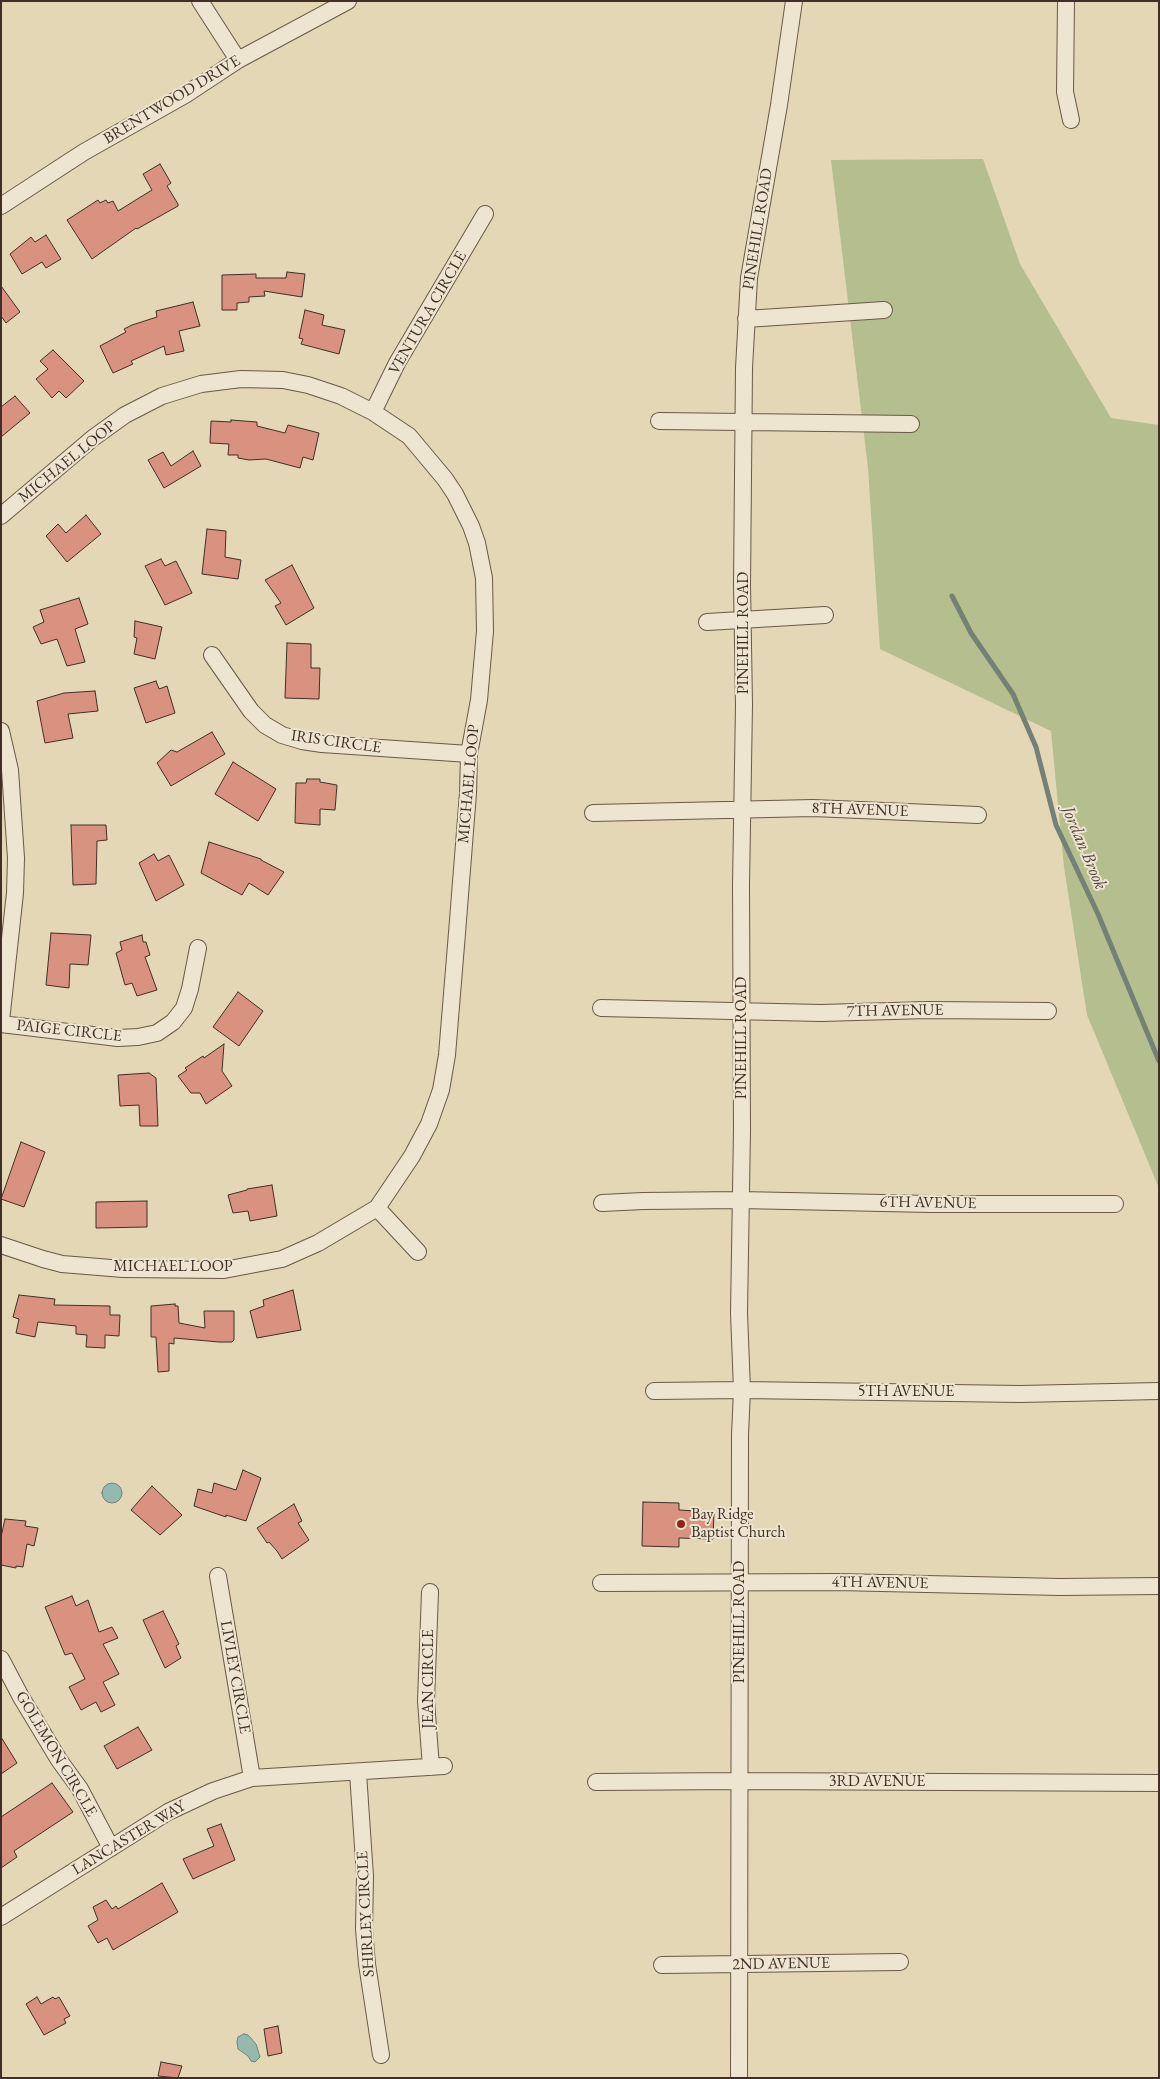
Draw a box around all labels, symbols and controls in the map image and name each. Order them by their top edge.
street label: BRENTWOOD DRIVE [100,52,244,148]
street label: PINEHILL ROAD [739,167,777,291]
street label: VENTURA CIRCLE [385,248,471,378]
street label: MICHAEL LOOP [15,417,119,507]
street label: PINEHILL ROAD [734,572,754,694]
street label: MICHAEL LOOP [454,724,484,844]
street label: IRIS CIRCLE [290,726,382,758]
street label: 8TH AVENUE [811,799,909,821]
water label: Jordan Brook [1057,803,1111,893]
street label: PINEHILL ROAD [732,977,752,1099]
street label: 7TH AVENUE [847,1001,943,1021]
street label: PAIGE CIRCLE [15,1016,123,1046]
street label: 6TH AVENUE [880,1193,976,1213]
street label: MICHAEL LOOP [113,1257,233,1277]
street label: 5TH AVENUE [858,1382,954,1402]
place label: Bay Ridge Baptist Church [691,1505,786,1543]
marker: Bay Ridge Baptist Church [675,1518,687,1530]
street label: PINEHILL ROAD [730,1561,750,1683]
street label: 4TH AVENUE [832,1573,928,1593]
street label: LIVLEY CIRCLE [216,1619,254,1735]
street label: JEAN CIRCLE [419,1629,439,1729]
street label: GOLEMON CIRCLE [11,1688,101,1820]
street label: 3RD AVENUE [829,1772,925,1792]
street label: LANCASTER WAY [69,1797,189,1879]
street label: SHIRLEY CIRCLE [353,1851,379,1977]
street label: 2ND AVENUE [732,1954,830,1974]

